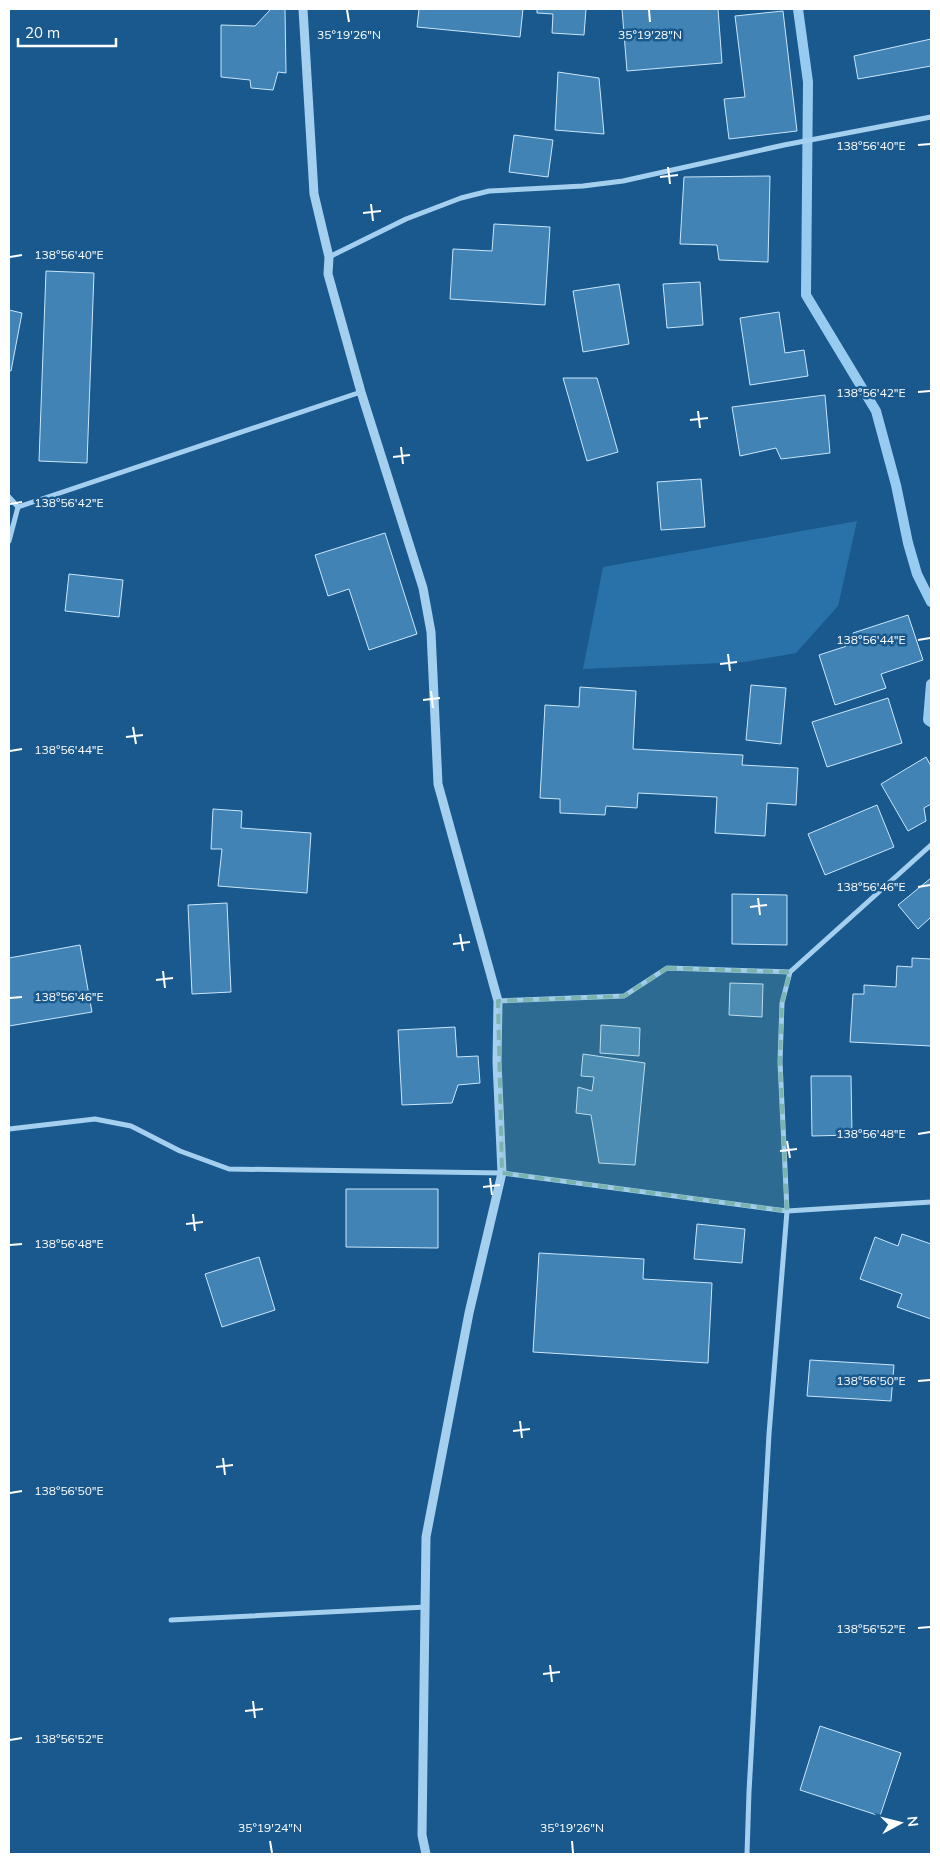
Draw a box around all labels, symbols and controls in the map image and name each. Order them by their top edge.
scale bar [18,15,115,47]
text: 20 m [25,23,60,42]
text: 35°19'26"N [317,27,381,42]
text: 35°19'28"N [618,27,682,42]
text: 138°56'40"E [836,138,906,153]
text: 138°56'40"E [34,247,104,262]
text: 138°56'42"E [836,385,906,400]
text: 138°56'42"E [34,495,104,510]
text: 138°56'44"E [836,632,906,647]
text: 138°56'44"E [34,742,104,757]
text: 138°56'46"E [836,879,906,894]
text: 138°56'46"E [34,989,104,1004]
text: 138°56'48"E [836,1126,906,1141]
text: 138°56'48"E [34,1236,104,1251]
text: 138°56'50"E [836,1373,906,1388]
text: 138°56'50"E [34,1483,104,1498]
text: 138°56'52"E [836,1621,906,1636]
text: 138°56'52"E [34,1731,104,1746]
north arrow [875,1798,925,1848]
text: N [903,1815,922,1828]
text: 35°19'24"N [238,1820,302,1835]
text: 35°19'26"N [540,1820,604,1835]

